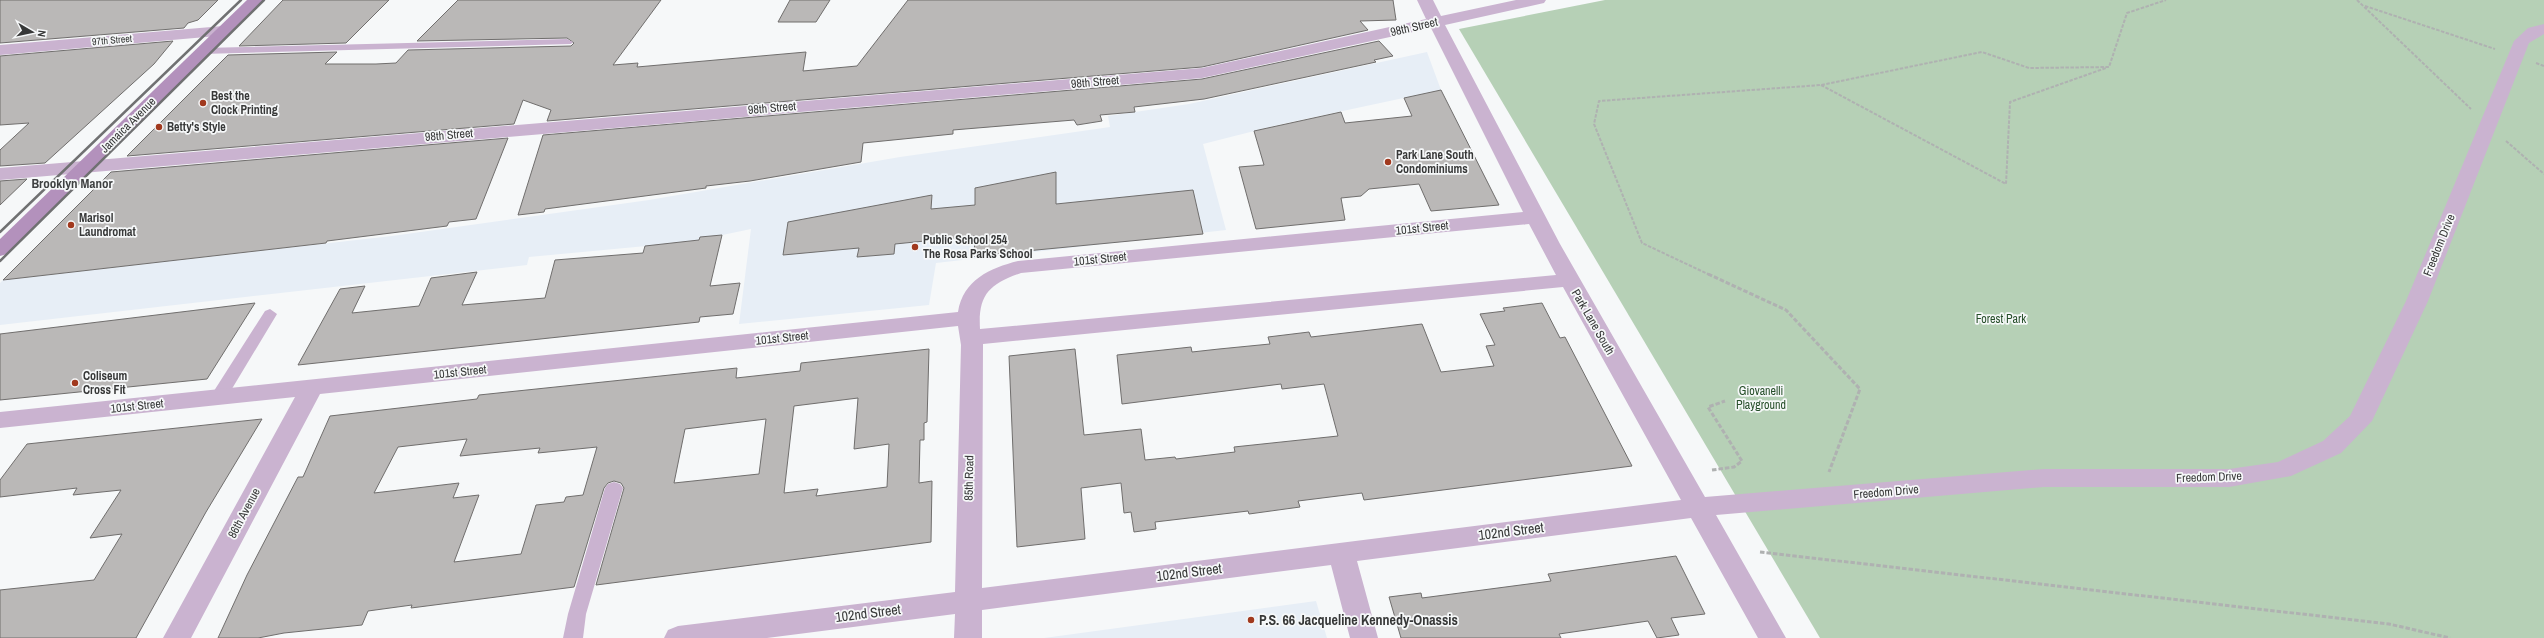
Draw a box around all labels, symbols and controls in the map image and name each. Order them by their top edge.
north arrow [12,12,52,52]
street label: 98th Street [1389,14,1440,40]
text: N [34,29,49,38]
street label: 97th Street [91,32,133,48]
street label: 98th Street [1070,72,1120,92]
place label: Best the Clock Printing [211,88,278,118]
street label: Jamaica Avenue [97,94,159,156]
marker: Best the Clock Printing [198,98,208,108]
street label: 98th Street [747,98,797,118]
place label: Betty's Style [167,119,226,135]
marker: Betty's Style [154,122,164,132]
street label: 98th Street [424,125,474,145]
place label: Park Lane South Condominiums [1396,147,1474,177]
marker: Park Lane South Condominiums [1383,157,1393,167]
district label: Brooklyn Manor [31,175,113,192]
place label: Marisol Laundromat [79,210,137,240]
street label: Freedom Drive [2419,212,2459,278]
street label: 101st Street [1395,217,1449,239]
marker: Marisol Laundromat [66,220,76,230]
place label: Public School 254 The Rosa Parks School [923,232,1033,262]
marker: Public School 254 The Rosa Parks School [910,242,920,252]
street label: 101st Street [1073,248,1127,270]
street label: Park Lane South [1568,286,1618,358]
park label: Forest Park [1976,311,2026,327]
street label: 101st Street [755,327,809,349]
street label: 101st Street [433,361,487,383]
place label: Coliseum Cross Fit [83,368,128,398]
marker: Coliseum Cross Fit [70,378,80,388]
park label: Giovanelli Playground [1736,383,1786,413]
street label: 101st Street [110,395,164,417]
street label: 85th Road [961,455,977,501]
street label: Freedom Drive [2176,468,2242,486]
street label: Freedom Drive [1853,481,1919,503]
street label: 86th Avenue [224,485,264,541]
street label: 102nd Street [1477,518,1545,544]
street label: 102nd Street [1155,559,1223,585]
street label: 102nd Street [834,600,902,626]
place label: P.S. 66 Jacqueline Kennedy-Onassis [1259,611,1458,629]
marker: P.S. 66 Jacqueline Kennedy-Onassis [1246,615,1256,625]

